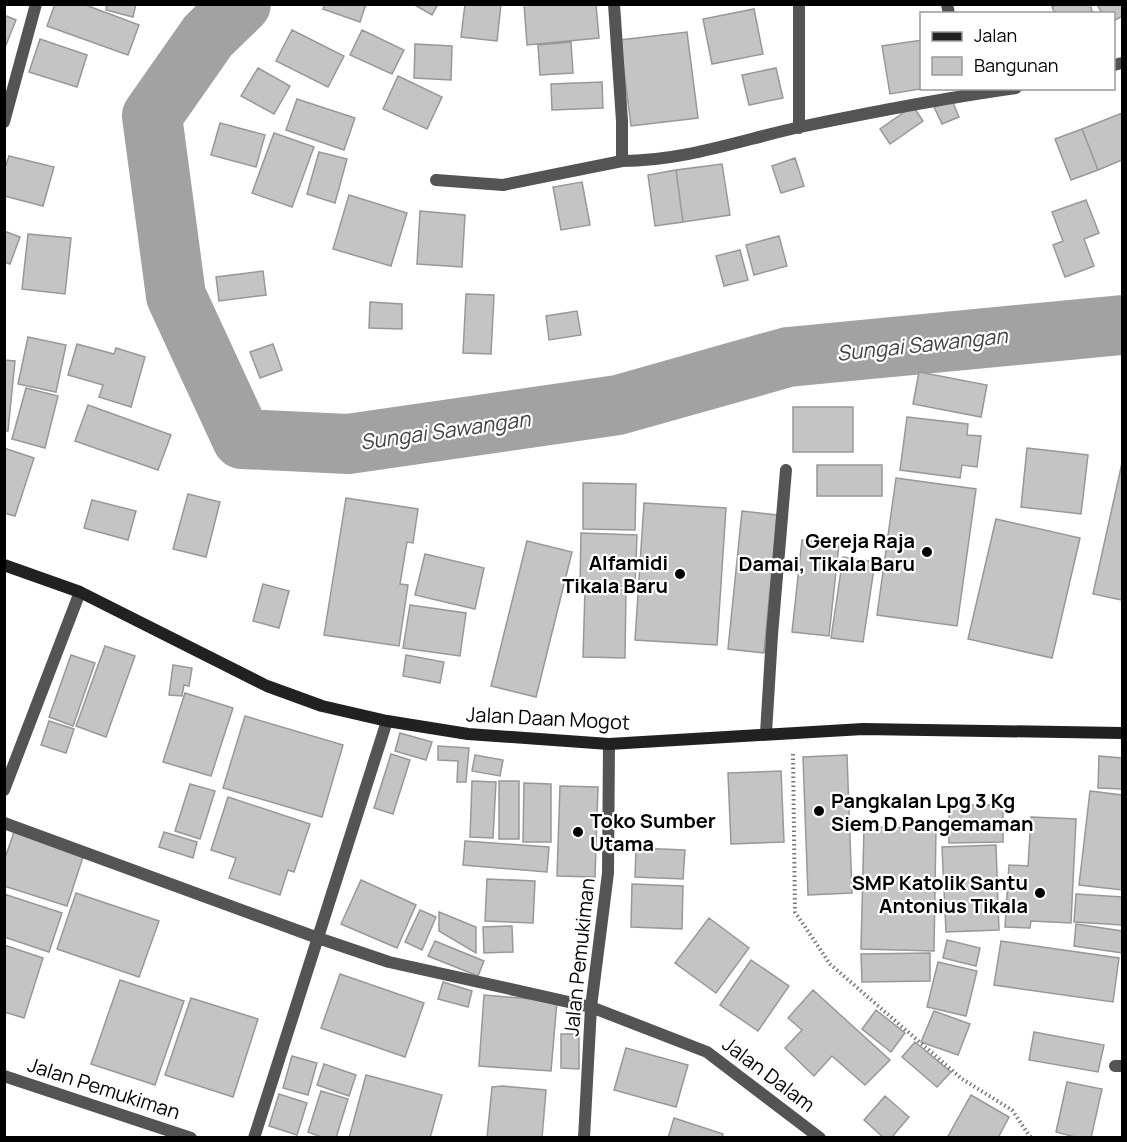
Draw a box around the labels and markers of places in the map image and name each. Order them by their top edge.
place label: Gereja Raja Damai, Tikala Baru [739,527,915,577]
marker: Gereja Raja Damai, Tikala Baru [920,545,934,559]
place label: Alfamidi Tikala Baru [562,549,668,599]
marker: Alfamidi Tikala Baru [673,567,687,581]
place label: Pangkalan Lpg 3 Kg Siem D Pangemaman [831,787,1034,837]
marker: Pangkalan Lpg 3 Kg Siem D Pangemaman [812,804,826,818]
place label: Toko Sumber Utama [590,807,716,857]
marker: Toko Sumber Utama [571,825,585,839]
place label: SMP Katolik Santu Antonius Tikala [852,869,1028,919]
marker: SMP Katolik Santu Antonius Tikala [1033,886,1047,900]

